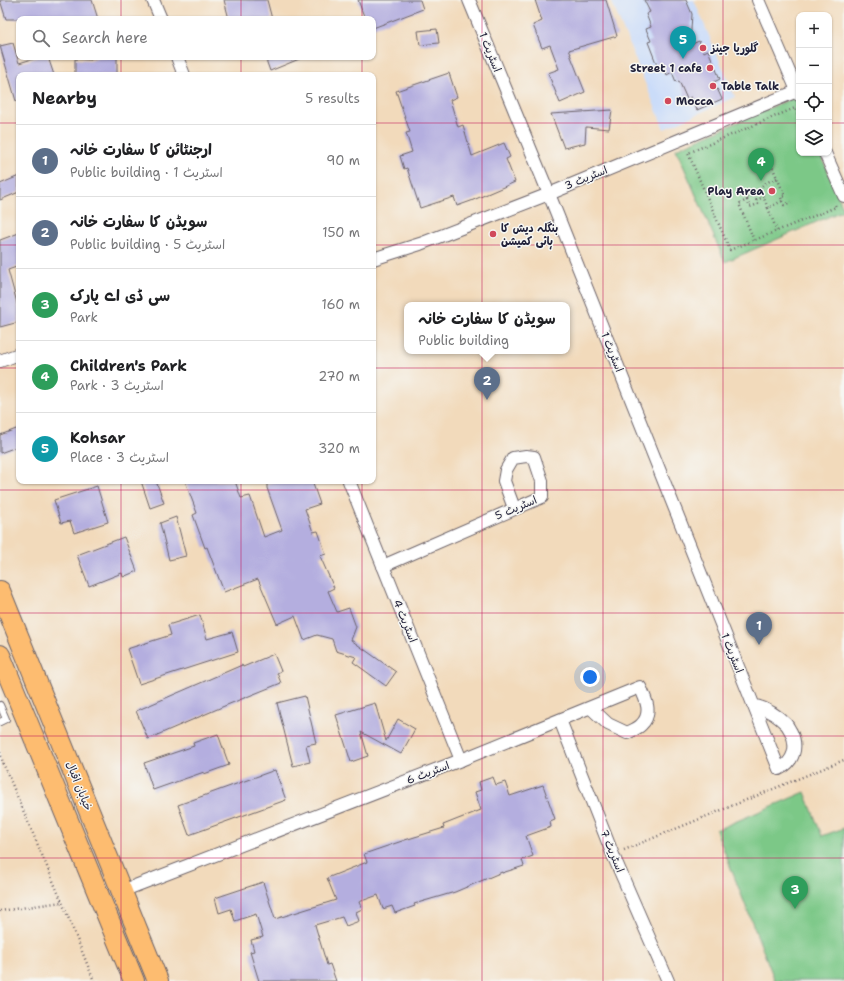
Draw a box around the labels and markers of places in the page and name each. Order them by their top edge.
pin: 5 [670,26,696,59]
place label: گلوریا جینز [710,41,759,56]
marker: گلوریا جینز [698,43,708,53]
place label: Street 1 cafe [630,61,702,76]
marker: Street 1 cafe [705,63,715,73]
place label: Table Talk [721,79,779,94]
marker: Table Talk [708,81,718,91]
place label: Mocca [676,94,714,109]
marker: Mocca [663,96,673,106]
pin: 4 [748,148,774,181]
place label: Play Area [708,184,764,199]
marker: Play Area [767,186,777,196]
place label: بنگلہ دیش کا ہائی کمیشن [501,221,558,249]
marker: بنگلہ دیش کا ہائی کمیشن [488,229,498,239]
pin: 2 [474,367,500,400]
pin: 1 [746,612,772,645]
pin: 3 [782,876,808,909]

